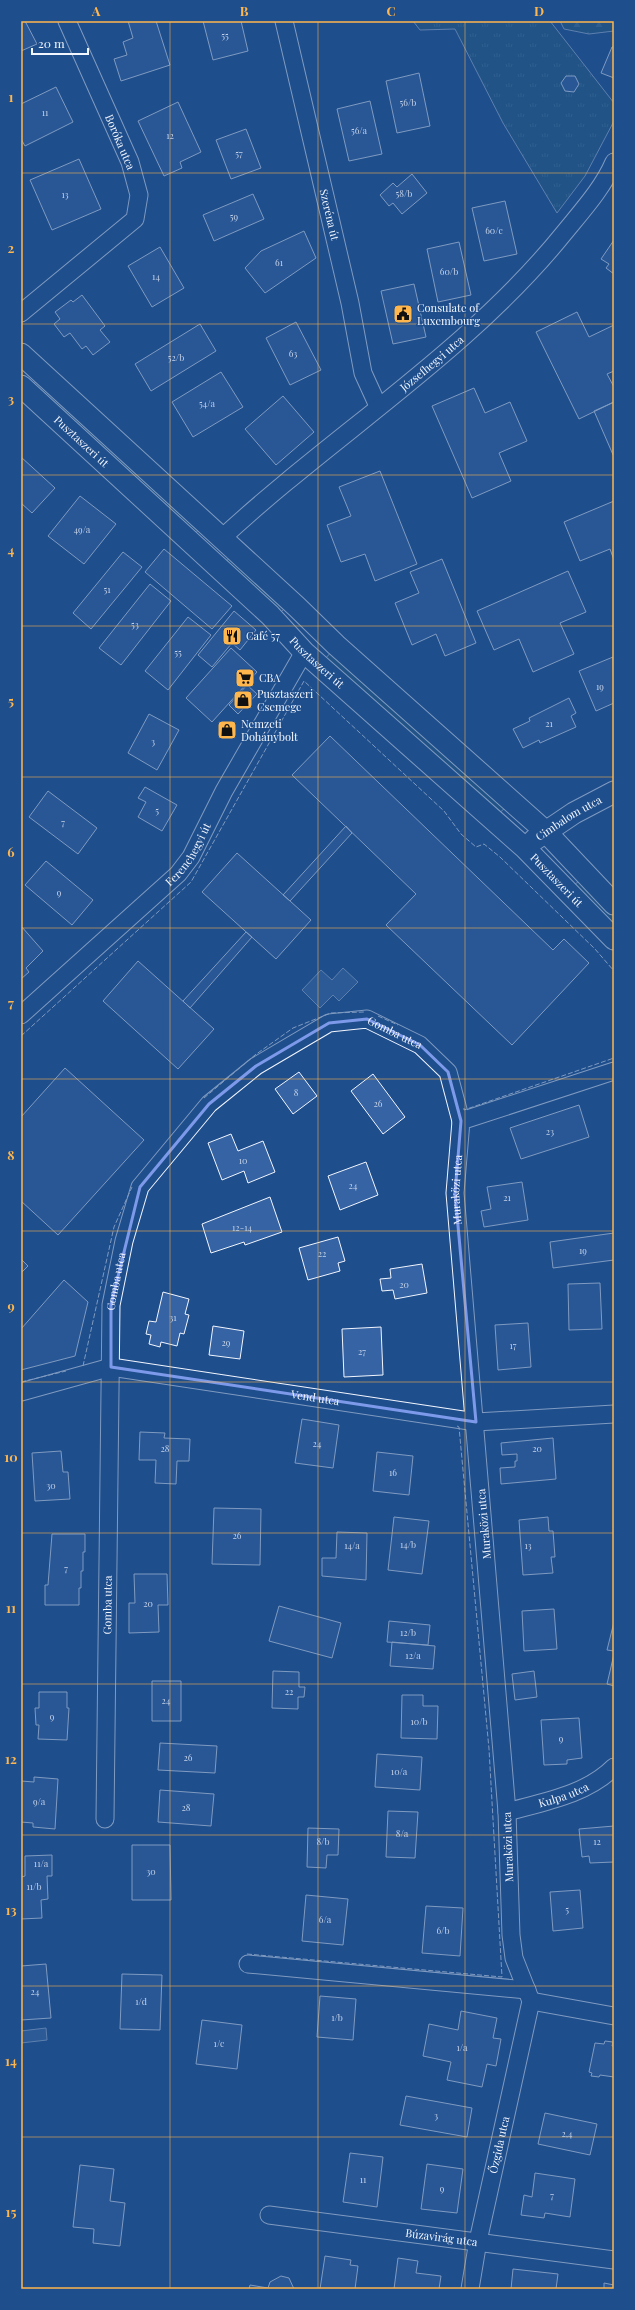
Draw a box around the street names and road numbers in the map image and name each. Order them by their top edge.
street label: Boróka utca [102,112,139,172]
street label: Szeréna út [317,188,343,242]
street label: Józsefhegyi utca [396,332,467,395]
street label: Pusztaszeri út [51,412,112,470]
street label: Pusztaszeri út [287,633,348,691]
street label: Cimbalom utca [532,792,605,844]
street label: Ferenchegyi út [162,820,214,889]
street label: Pusztaszeri út [527,850,587,910]
street label: Gomba utca [365,1012,425,1052]
street label: Muraközi utca [447,1153,465,1225]
street label: Gomba utca [103,1250,129,1311]
street label: Vend utca [289,1386,341,1408]
street label: Muraközi utca [473,1488,494,1560]
street label: Gomba utca [99,1575,115,1635]
street label: Kulpa utca [537,1778,592,1810]
street label: Muraközi utca [499,1811,516,1882]
street label: Őzgida utca [485,2114,512,2175]
street label: Búzavirág utca [405,2225,479,2249]

